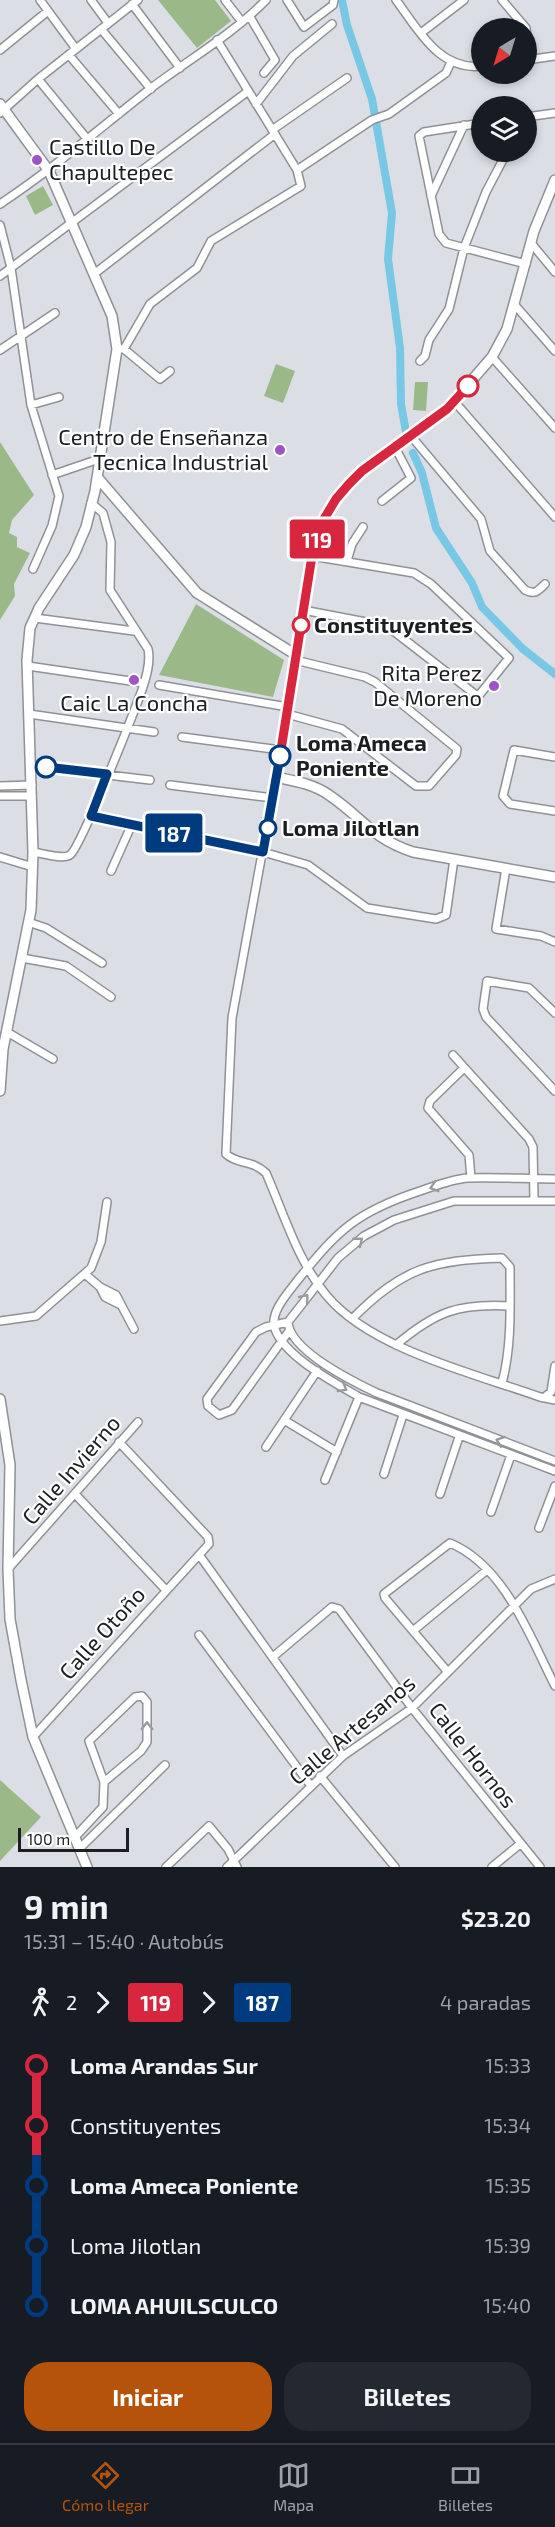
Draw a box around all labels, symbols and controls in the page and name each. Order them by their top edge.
north arrow [471,18,537,84]
map controls [471,18,537,162]
button: layers [471,96,537,162]
place label: Castillo De Chapultepec [49,133,174,184]
marker: Castillo De Chapultepec [30,153,44,167]
unlabelled marker [457,375,479,397]
place label: Centro de Enseñanza Tecnica Industrial [58,423,268,474]
marker: Centro de Enseñanza Tecnica Industrial [273,443,287,457]
line badge: 119 [282,520,352,558]
text: 119 [302,527,332,552]
place label: Constituyentes [314,611,473,638]
marker: Constituyentes [292,616,310,634]
place label: Rita Perez De Moreno [373,659,482,710]
marker: Caic La Concha [127,673,141,687]
marker: Rita Perez De Moreno [487,679,501,693]
place label: Caic La Concha [60,689,208,715]
place label: Loma Ameca Poniente [296,729,427,780]
marker: Loma Ameca Poniente [269,745,291,767]
unlabelled marker [35,756,57,778]
line badge: 187 [140,814,208,852]
place label: Loma Jilotlan [282,814,419,840]
marker: Loma Jilotlan [259,819,277,837]
text: 187 [157,821,191,846]
one-way arrow [429,1180,440,1192]
one-way arrow [352,1238,363,1249]
one-way arrow [297,1294,308,1305]
one-way arrow [337,1380,347,1392]
street label: Calle Invierno [16,1410,125,1529]
one-way arrow [495,1435,506,1448]
street label: Calle Otoño [53,1581,149,1684]
street label: Calle Artesanos [283,1669,420,1789]
street label: Calle Hornos [424,1696,523,1812]
one-way arrow [141,1722,153,1731]
scale bar [18,1825,129,1852]
text: 100 m [27,1829,70,1848]
text: 9 min [24,1886,109,1926]
text: $23.20 [461,1905,531,1931]
text: 15:31 – 15:40 · Autobús [24,1929,224,1953]
icon: walk [24,1986,57,2019]
icon: forward [86,1986,119,2019]
icon: forward [192,1986,225,2019]
text: 2 [66,1990,77,2014]
text: 119 [140,1990,171,2015]
text: 187 [246,1990,279,2015]
text: 4 paradas [440,1990,531,2014]
text: Loma Arandas Sur [70,2052,258,2078]
text: 15:33 [485,2053,531,2077]
text: Constituyentes [70,2112,221,2138]
text: 15:34 [484,2113,531,2137]
text: Loma Ameca Poniente [70,2172,298,2198]
text: 15:35 [486,2173,531,2197]
text: Loma Jilotlan [70,2232,201,2258]
text: 15:39 [485,2233,531,2257]
text: LOMA AHUILSCULCO [70,2292,278,2318]
text: 15:40 [483,2293,531,2317]
button: Iniciar [24,2362,272,2431]
button: Billetes [284,2362,531,2431]
tab: Cómo llegar [62,2459,149,2514]
tab: Mapa [273,2459,314,2514]
tab: Billetes [438,2459,493,2514]

